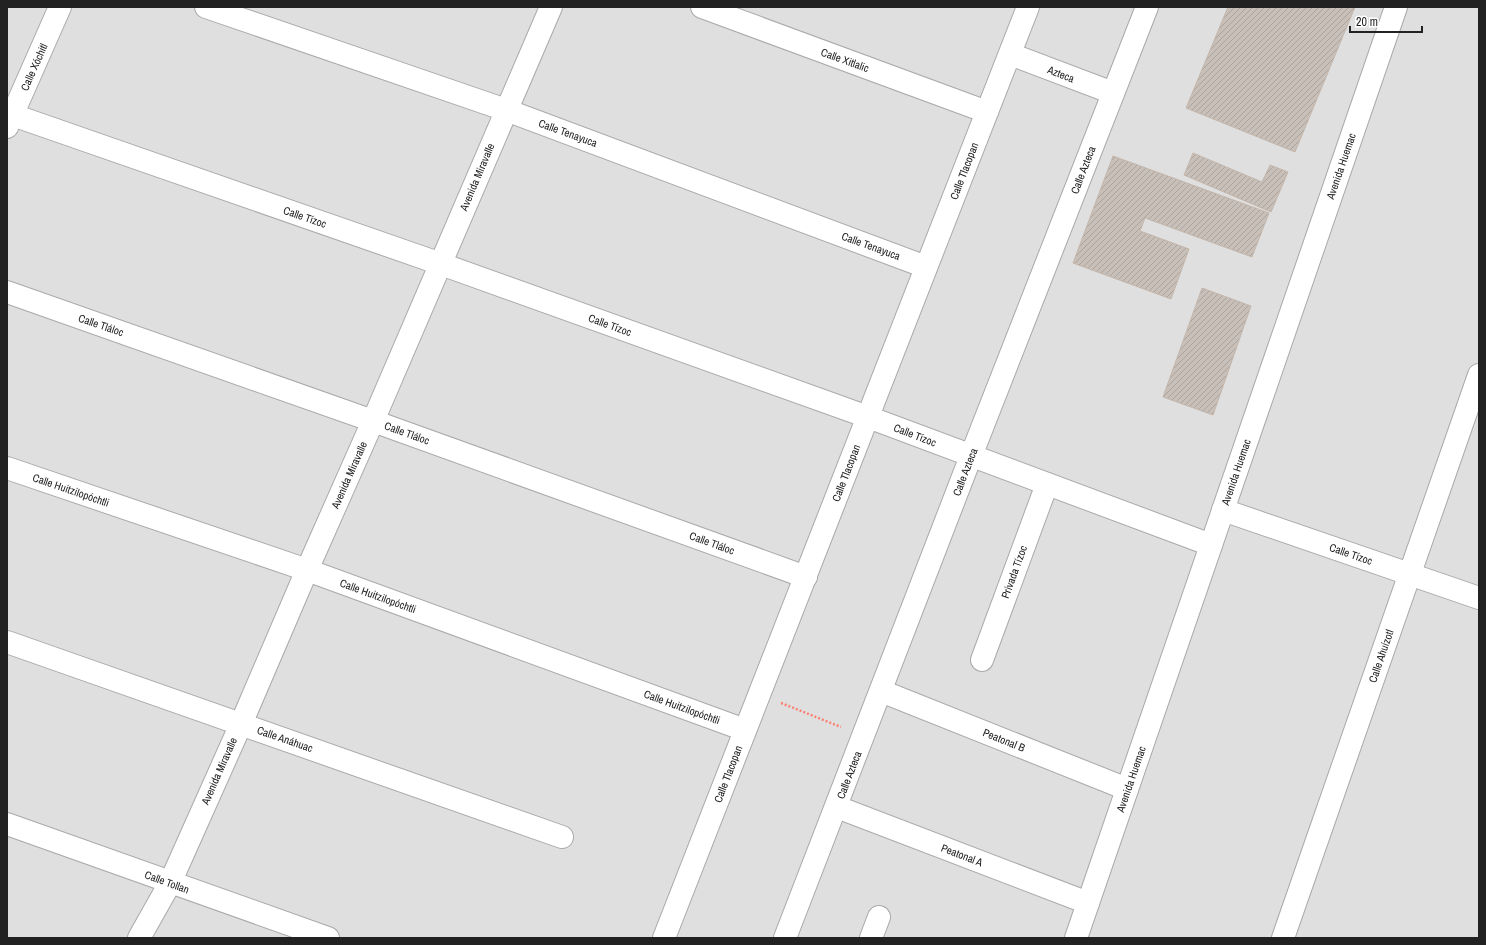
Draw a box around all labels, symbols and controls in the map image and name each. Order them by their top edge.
scale bar [1350,8,1422,34]
text: 20 m [1356,14,1378,30]
street label: Calle Xóchitl [17,41,51,93]
street label: Calle Xitlalic [819,45,871,75]
street label: Azteca [1045,62,1076,85]
street label: Calle Tenayuca [537,116,599,150]
street label: Avenida Huemac [1323,131,1359,202]
street label: Calle Tlacopan [947,140,981,202]
street label: Avenida Miravalle [456,141,498,214]
street label: Calle Azteca [1067,144,1099,196]
street label: Calle Tízoc [282,203,329,231]
street label: Calle Tenayuca [840,229,902,263]
street label: Calle Tláloc [77,311,126,339]
street label: Calle Tízoc [587,311,634,339]
street label: Calle Tláloc [383,418,432,448]
street label: Calle Tízoc [892,420,939,450]
street label: Avenida Huemac [1218,437,1254,508]
street label: Avenida Miravalle [328,439,370,512]
street label: Calle Tlacopan [829,442,863,504]
street label: Calle Azteca [949,446,981,498]
street label: Calle Huitzilopóchtli [31,470,111,510]
street label: Calle Tláloc [688,528,737,558]
street label: Calle Tízoc [1328,540,1375,568]
street label: Privada Tízoc [998,543,1030,600]
street label: Calle Huitzilopóchtli [338,576,418,616]
street label: Calle Ahuízotl [1365,628,1397,684]
street label: Calle Huitzilopóchtli [642,687,722,727]
street label: Calle Anáhuac [255,723,315,755]
street label: Peatonal B [981,725,1027,755]
street label: Avenida Miravalle [198,735,240,808]
street label: Calle Tlacopan [711,743,745,805]
street label: Avenida Huemac [1113,744,1149,815]
street label: Calle Azteca [833,749,865,801]
street label: Peatonal A [939,841,986,870]
street label: Calle Tollan [143,867,191,897]

